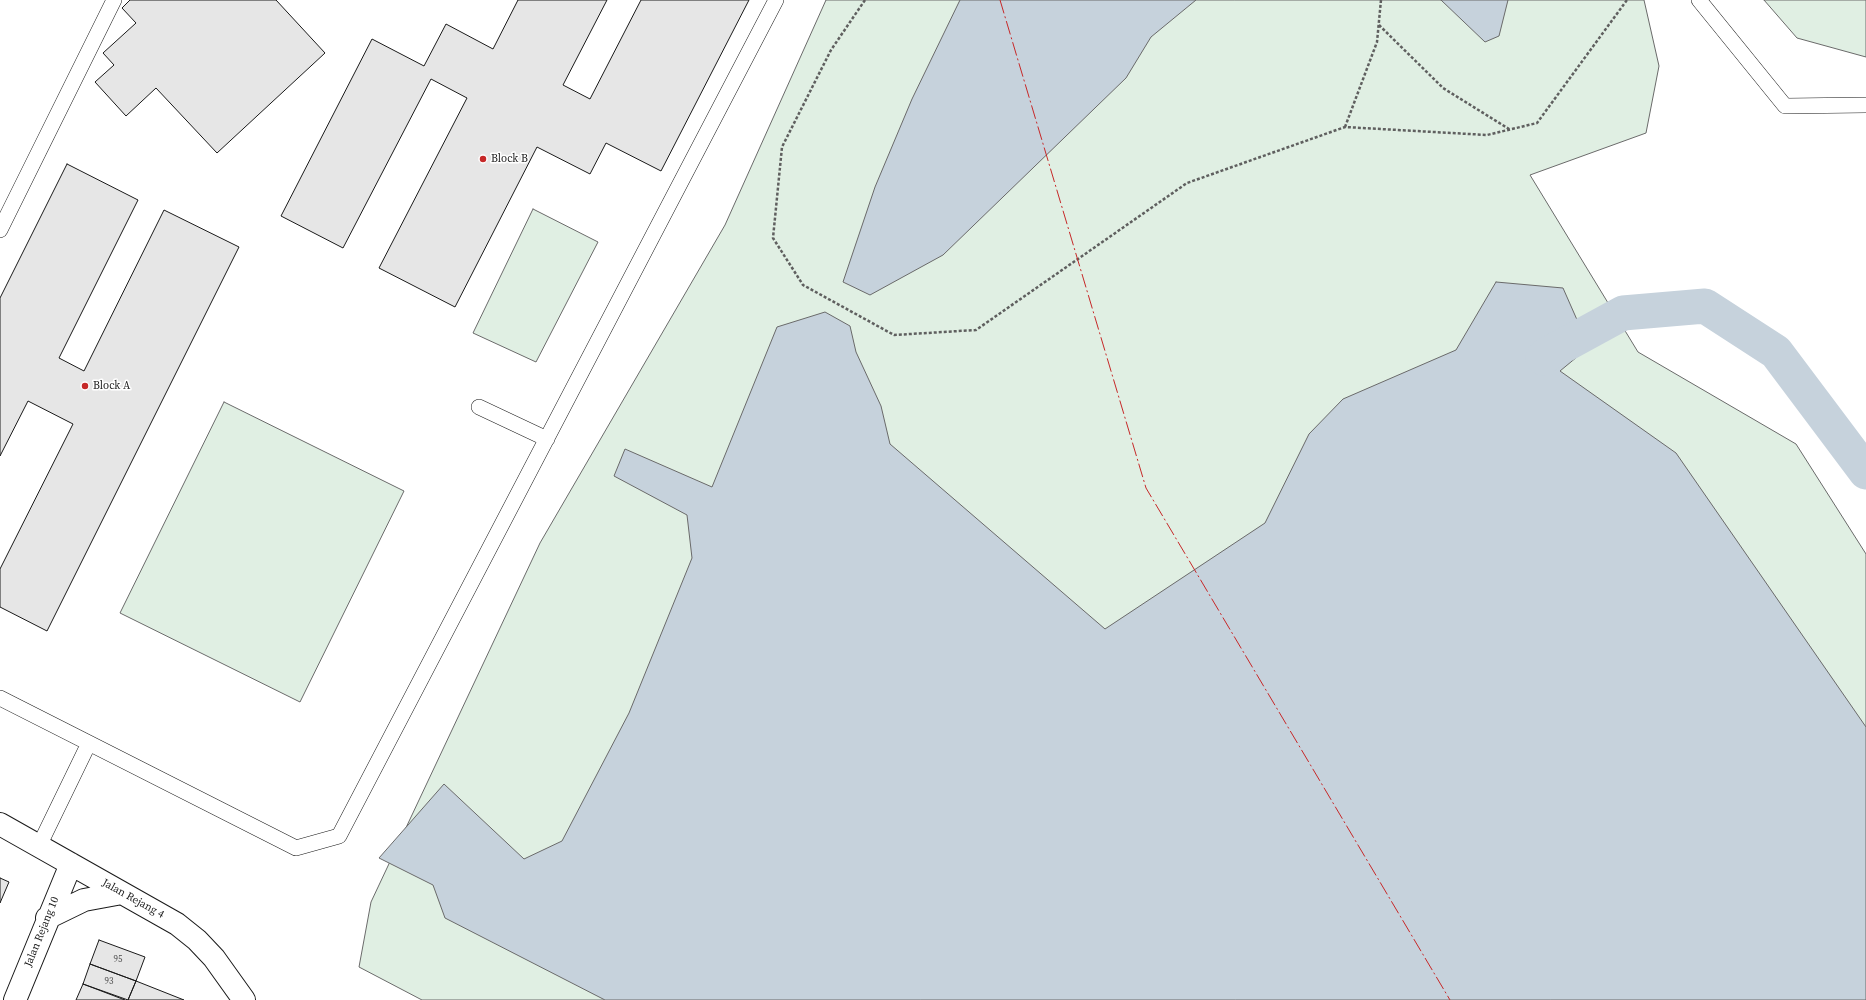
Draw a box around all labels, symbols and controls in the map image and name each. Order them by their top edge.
place label: Block B [491,152,528,166]
marker: Block B [478,154,488,164]
place label: Block A [93,379,130,393]
marker: Block A [80,381,90,391]
street label: Jalan Rejang 4 [100,876,166,922]
street label: Jalan Rejang 10 [22,895,62,969]
house number: 95 [114,955,122,965]
house number: 93 [105,977,113,987]

